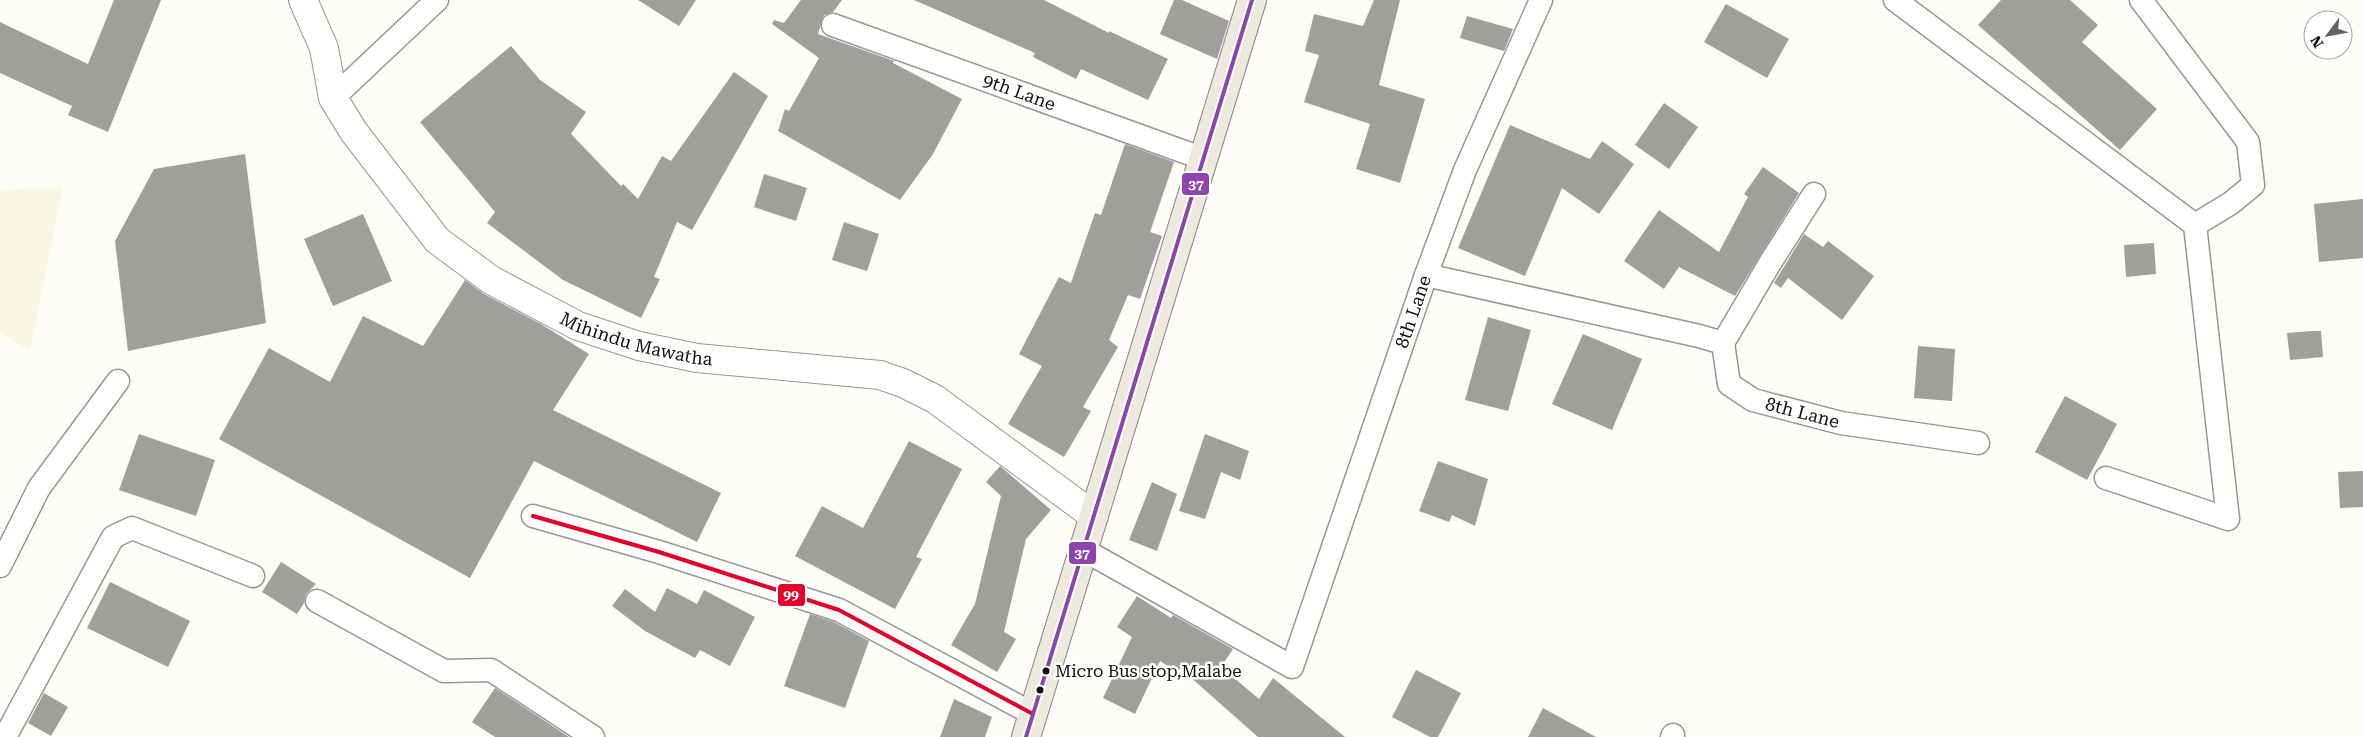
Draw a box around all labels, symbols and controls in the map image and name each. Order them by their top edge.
north arrow [2303,10,2353,60]
text: N [2307,33,2327,51]
street label: 9th Lane [980,69,1059,115]
line badge: 37 [1181,172,1210,196]
text: 37 [1188,176,1204,192]
street label: 8th Lane [1391,272,1435,351]
street label: Mihindu Mawatha [557,307,714,369]
street label: 8th Lane [1763,393,1842,432]
line badge: 37 [1068,541,1097,565]
text: 37 [1074,545,1090,561]
line badge: 99 [777,583,806,607]
text: 99 [783,586,799,602]
place label: Micro Bus stop,Malabe [1055,661,1242,681]
marker: Micro Bus stop,Malabe [1041,666,1051,676]
unlabelled marker [1035,685,1045,695]

